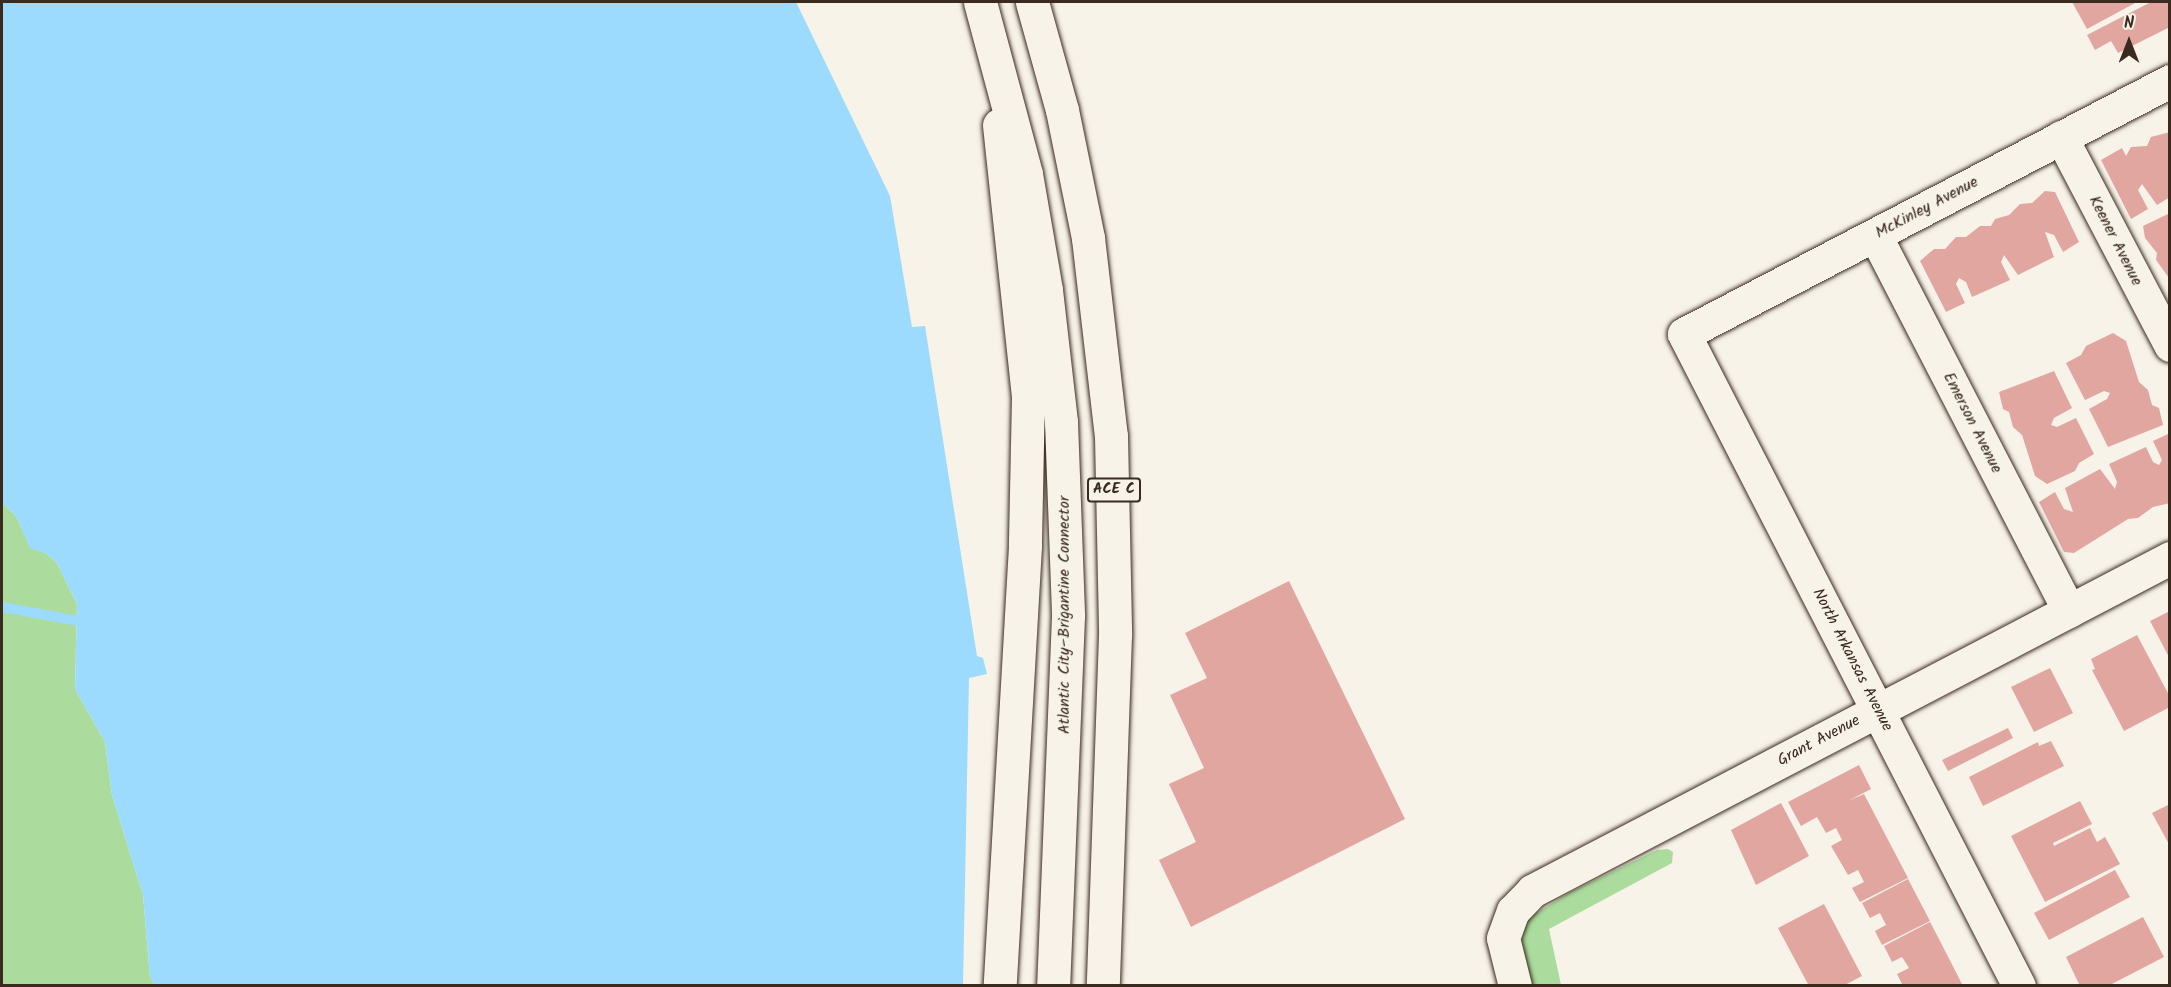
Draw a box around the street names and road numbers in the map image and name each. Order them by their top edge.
street label: McKinley Avenue [1872,173,1982,243]
street label: Keener Avenue [2084,193,2146,289]
street label: Emerson Avenue [1938,369,2006,477]
road number: ACE C [1087,478,1141,502]
street label: Atlantic City–Brigantine Connector [1055,496,1075,734]
street label: North Arkansas Avenue [1808,585,1896,735]
street label: Grant Avenue [1774,711,1864,771]

